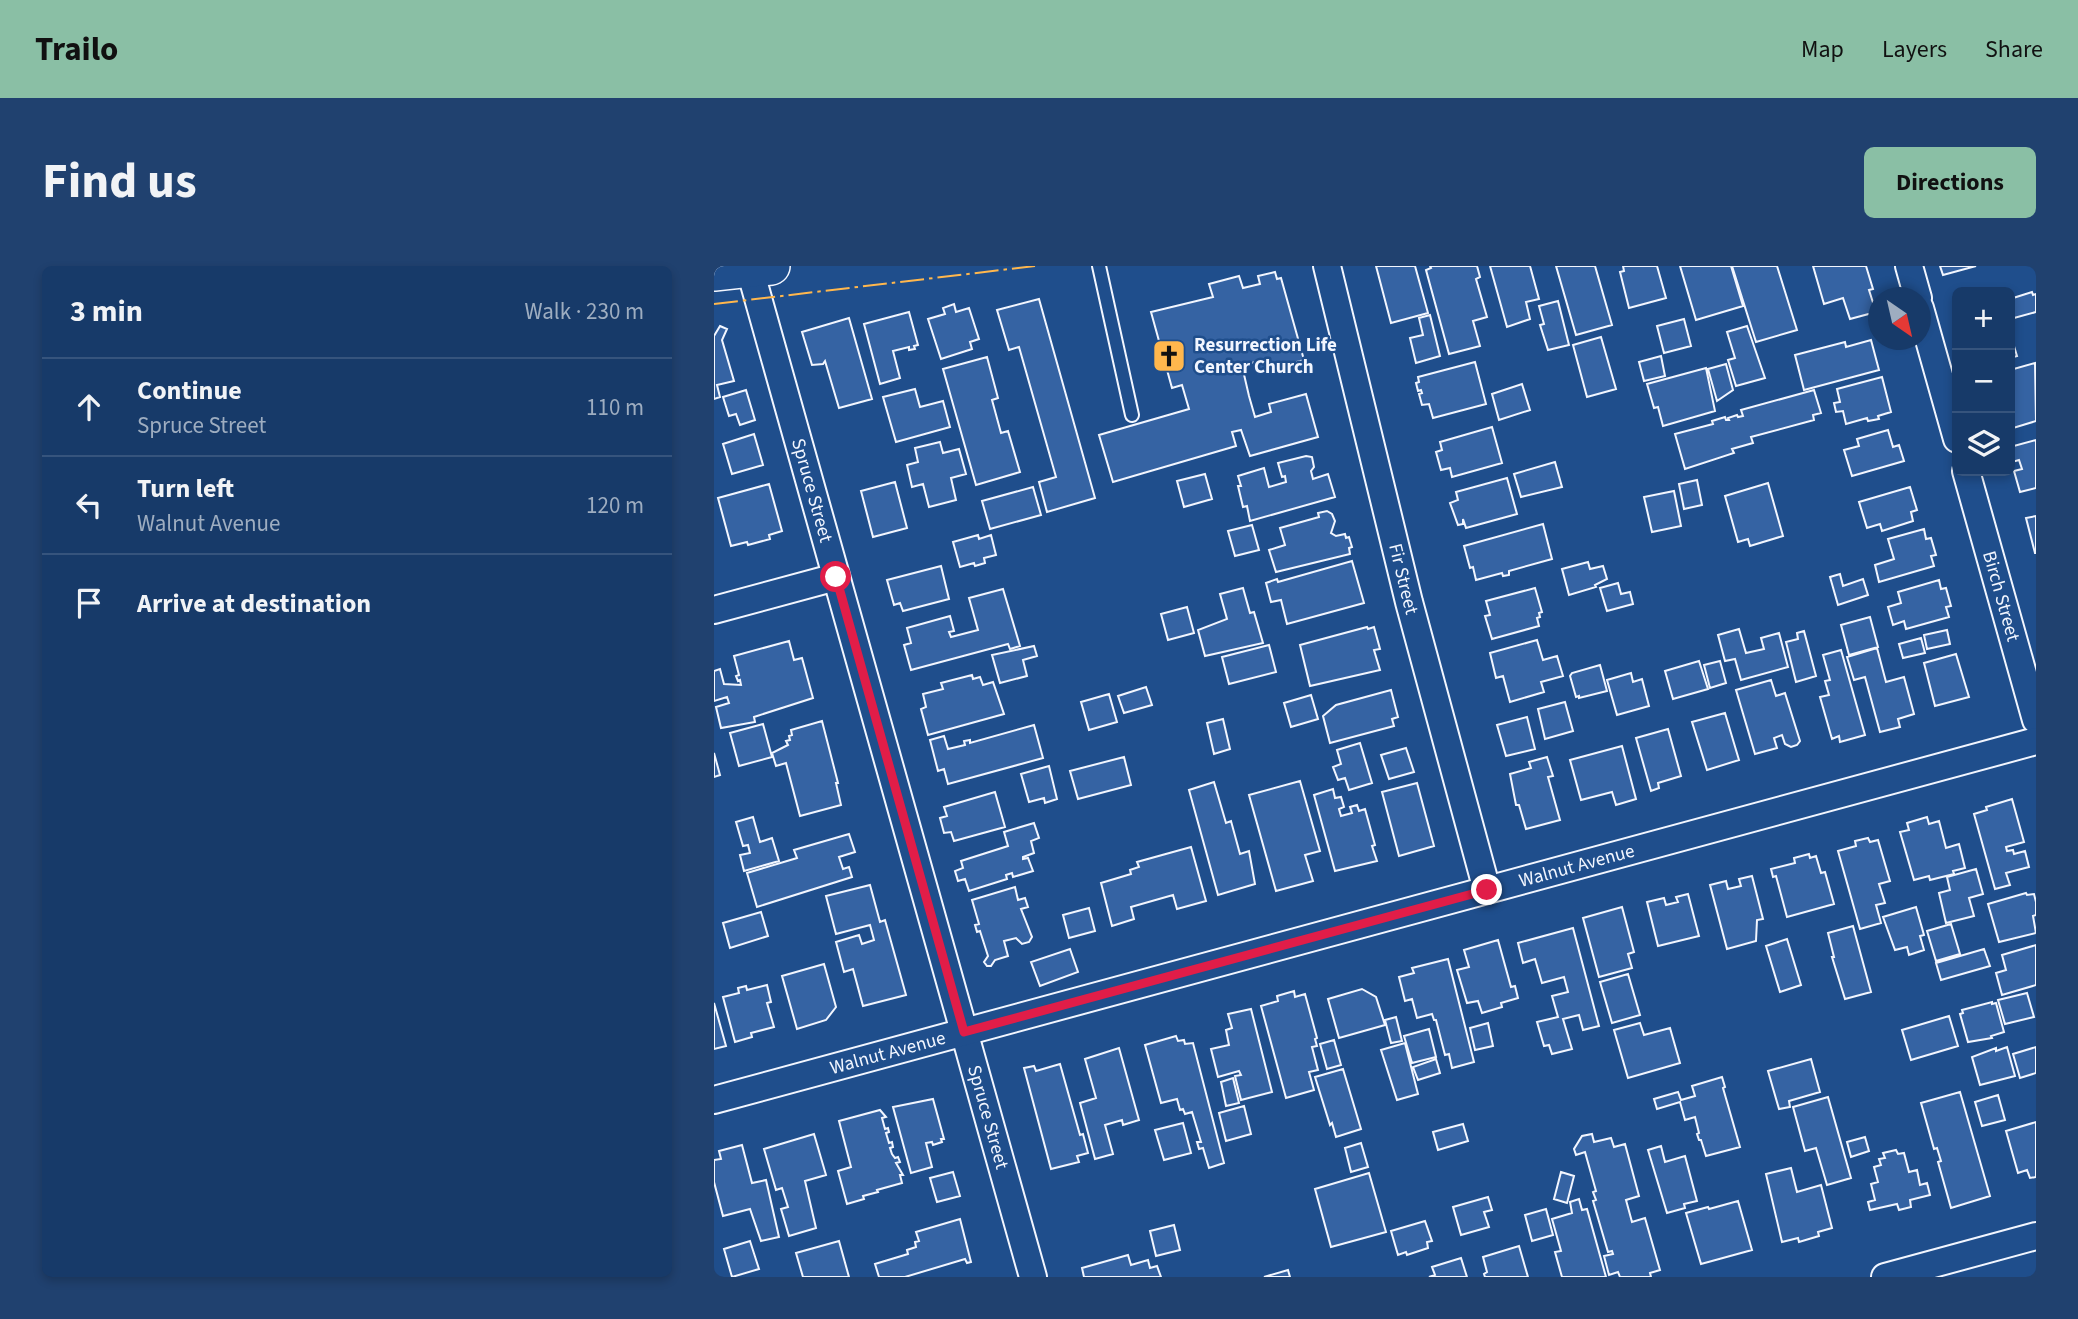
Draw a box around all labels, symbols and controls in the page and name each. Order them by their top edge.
text: Trailo [35,26,118,73]
text: Map [1801,32,1844,67]
text: Layers [1882,32,1947,67]
text: Share [1985,32,2043,67]
text: Find us [42,147,197,217]
button: Directions [1864,147,2036,218]
north arrow [1868,287,1931,350]
map controls [1952,287,2015,476]
button: + [1952,287,2015,350]
text: 3 min [70,290,143,333]
text: Walk · 230 m [525,295,644,328]
place label: Resurrection Life Center Church [1194,332,1337,381]
church icon: Resurrection Life Center Church [1150,337,1188,375]
button: − [1952,350,2015,413]
text: Continue [137,372,242,409]
icon: ahead [70,388,108,426]
text: 110 m [586,391,644,424]
text: Spruce Street [137,409,266,442]
button: layers [1952,413,2015,476]
street label: Spruce Street [785,435,840,546]
text: Turn left [137,470,234,507]
icon: left [70,486,108,524]
text: 120 m [586,489,644,522]
text: Walnut Avenue [137,507,281,540]
street label: Fir Street [1382,541,1425,618]
street label: Birch Street [1976,548,2027,645]
route start [820,561,851,592]
icon: arrive [70,584,108,622]
text: Arrive at destination [137,585,371,622]
street label: Walnut Avenue [1516,837,1638,894]
route end [1471,874,1502,905]
street label: Walnut Avenue [827,1024,949,1081]
street label: Spruce Street [961,1062,1016,1173]

